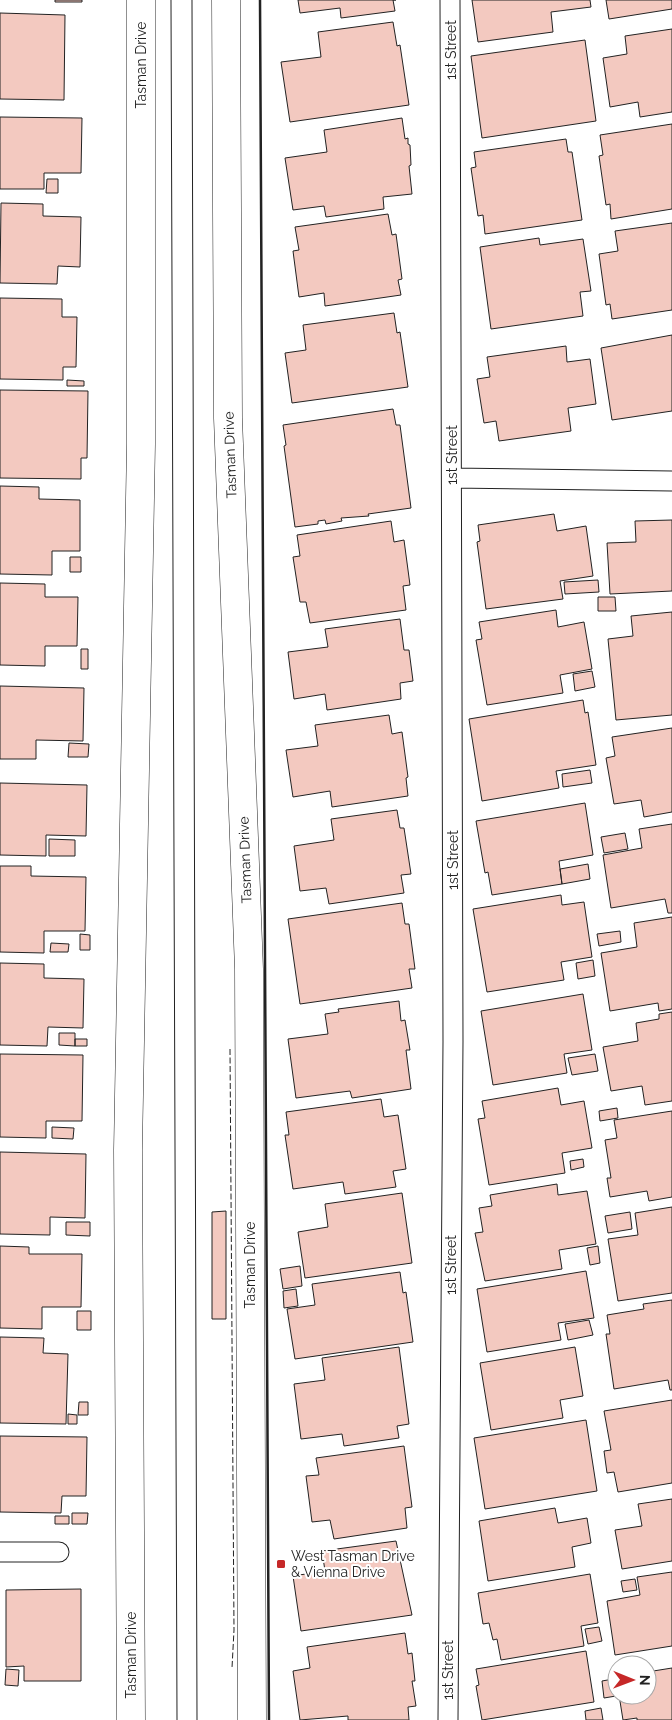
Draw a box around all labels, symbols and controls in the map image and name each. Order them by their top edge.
street label: 1st Street [443,20,459,80]
street label: Tasman Drive [133,21,149,109]
street label: Tasman Drive [220,411,240,499]
street label: 1st Street [444,425,460,485]
street label: Tasman Drive [235,816,255,904]
street label: 1st Street [445,830,461,890]
street label: Tasman Drive [242,1221,258,1309]
street label: 1st Street [443,1235,459,1295]
place label: West Tasman Drive & Vienna Drive [291,1548,415,1580]
marker: West Tasman Drive & Vienna Drive [275,1558,287,1570]
street label: Tasman Drive [123,1611,139,1699]
street label: 1st Street [440,1640,456,1700]
north arrow [607,1655,657,1705]
text: N [637,1675,653,1686]

